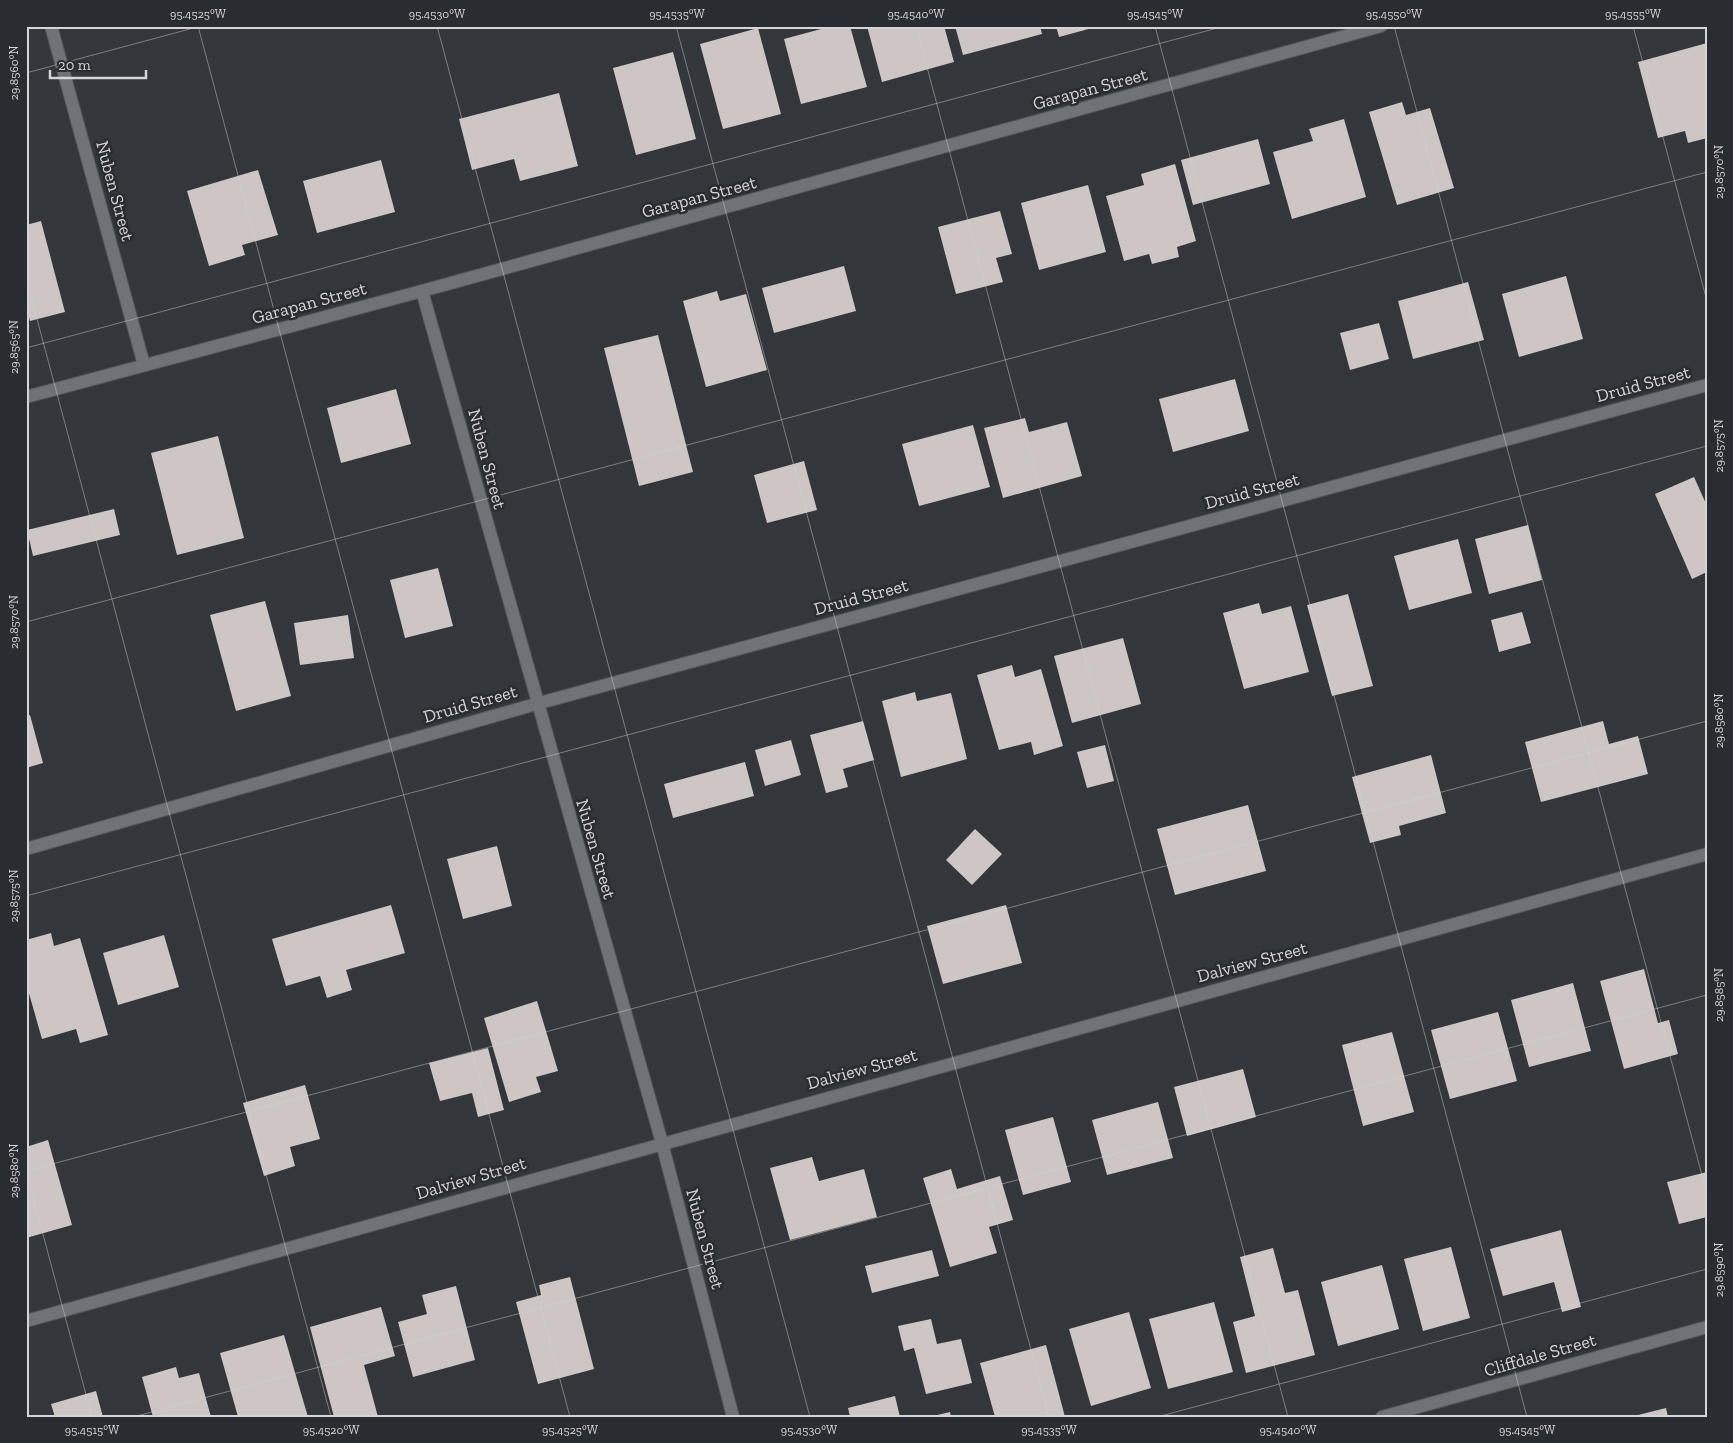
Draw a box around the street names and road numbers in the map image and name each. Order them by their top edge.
street label: Garapan Street [1030,63,1150,115]
street label: Nuben Street [91,138,139,244]
street label: Garapan Street [639,171,759,223]
street label: Garapan Street [249,277,369,329]
street label: Druid Street [1593,361,1693,407]
street label: Nuben Street [463,406,511,512]
street label: Druid Street [1202,468,1302,514]
street label: Druid Street [811,574,911,620]
street label: Druid Street [420,680,520,728]
street label: Nuben Street [571,797,621,902]
street label: Dalview Street [1194,937,1310,987]
street label: Dalview Street [804,1044,920,1094]
street label: Dalview Street [414,1152,529,1204]
street label: Nuben Street [681,1186,729,1292]
street label: Cliffdale Street [1481,1328,1599,1382]

